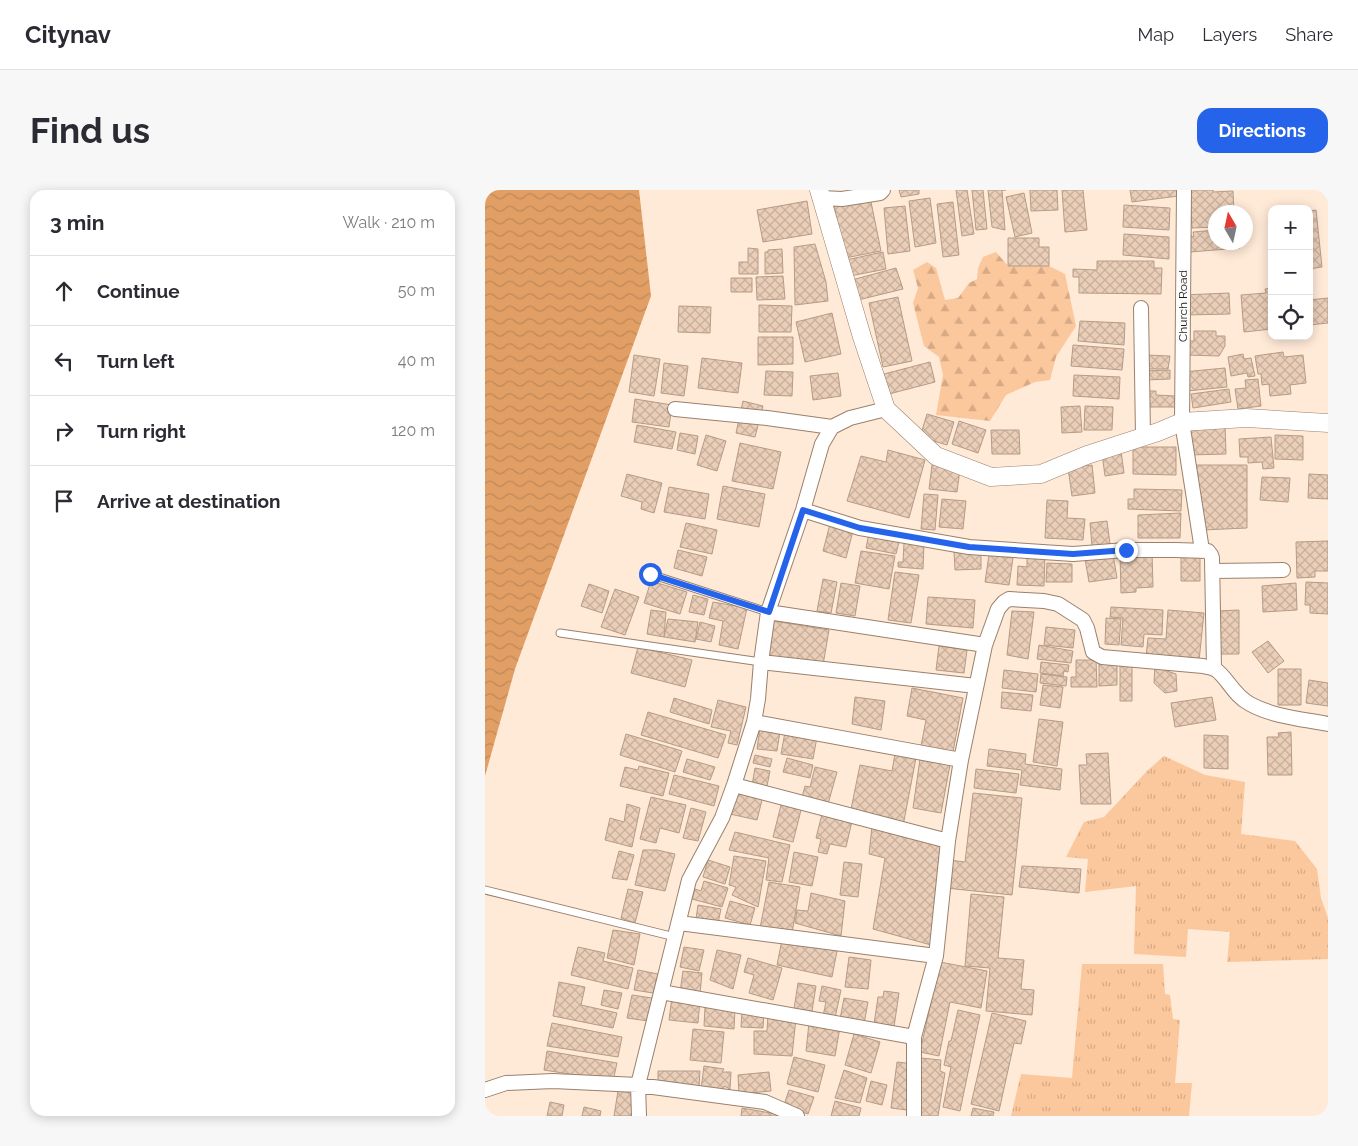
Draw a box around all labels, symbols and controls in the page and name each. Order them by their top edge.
text: Citynav [25,20,111,49]
text: Map [1138,24,1174,45]
text: Layers [1202,24,1257,45]
text: Share [1285,24,1333,45]
button: Directions [1197,108,1328,153]
text: Find us [30,110,150,151]
north arrow [1208,205,1253,250]
map controls [1268,205,1313,340]
button: + [1268,205,1313,250]
text: 3 min [50,210,104,235]
text: Walk · 210 m [343,213,435,232]
button: − [1268,250,1313,295]
street label: Church Road [1176,270,1190,342]
icon: ahead [50,277,78,305]
text: Continue [97,280,180,302]
text: 50 m [398,281,435,300]
button: locate [1268,295,1313,340]
icon: left [50,347,78,375]
text: Turn left [97,350,174,372]
text: 40 m [398,351,435,370]
icon: right [50,417,78,445]
text: Turn right [97,420,186,442]
text: 120 m [391,421,435,440]
icon: arrive [50,487,78,515]
text: Arrive at destination [97,490,281,512]
route end [1115,539,1138,562]
route start [639,563,662,586]

